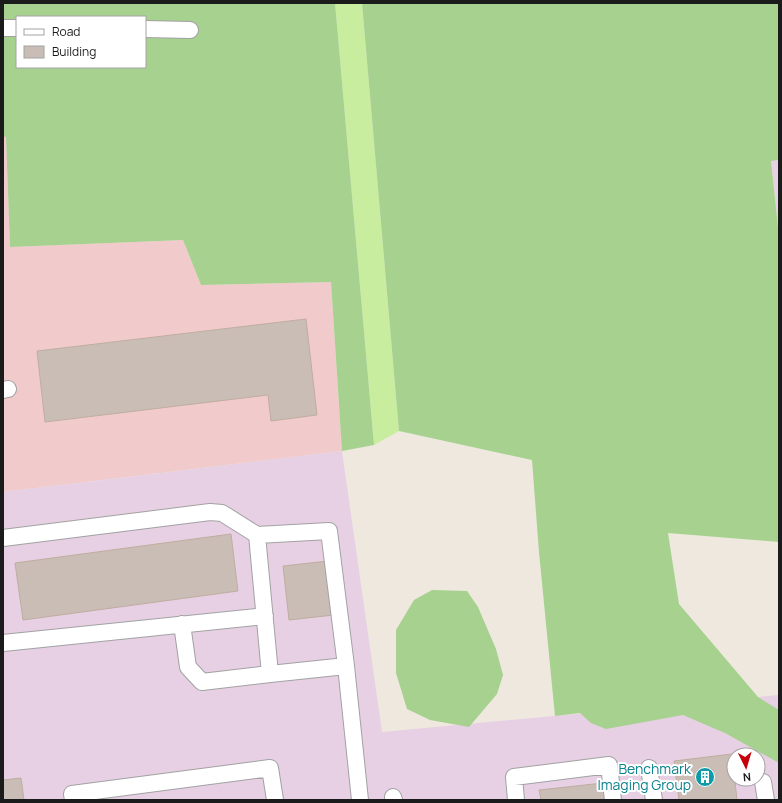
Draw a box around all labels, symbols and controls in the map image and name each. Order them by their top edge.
legend [16,16,146,68]
text: Road [52,23,80,40]
text: Building [52,43,96,60]
north arrow [726,747,766,787]
place label: Benchmark Imaging Group [597,759,692,794]
building icon: Benchmark Imaging Group [694,766,716,788]
text: N [742,770,752,785]

